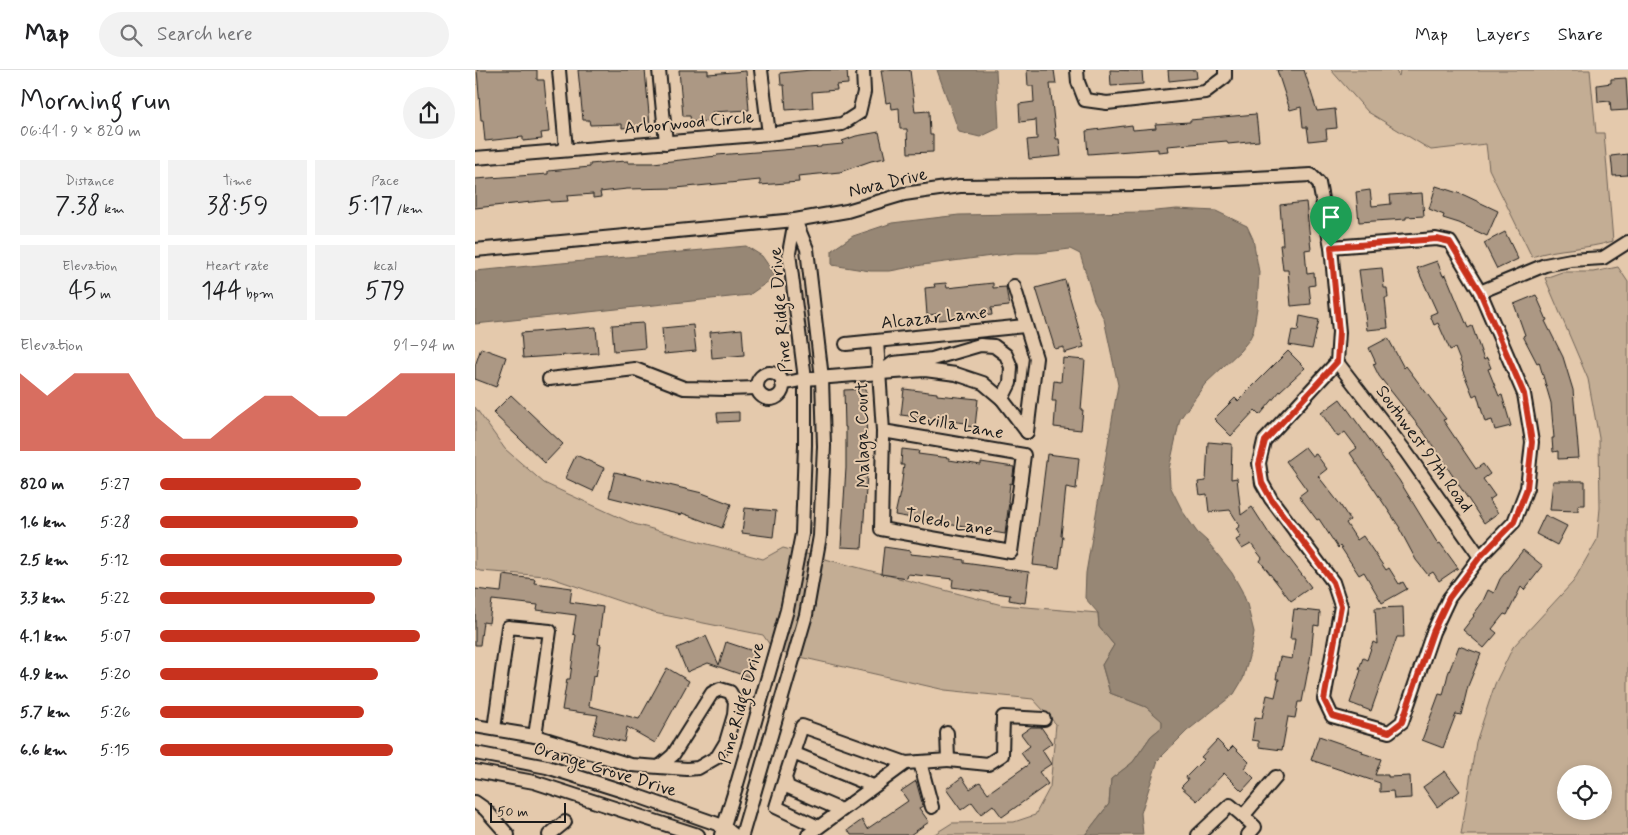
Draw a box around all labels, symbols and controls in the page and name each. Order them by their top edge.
search box [99,12,449,57]
text: Map [25,19,69,50]
icon: search [117,21,145,49]
text: Search here [157,22,253,47]
text: Map [1415,23,1448,47]
text: Layers [1476,23,1530,47]
text: Share [1558,23,1603,47]
text: Morning run [20,83,171,120]
button: share [403,87,455,139]
street label: Arborwood Circle [623,105,755,141]
text: 06:41 · 9 × 820 m [20,121,141,142]
street label: Nova Drive [846,162,930,204]
text: Distance [65,172,114,190]
text: Time [223,172,252,190]
text: Pace [371,172,399,190]
text: 7.38 [55,190,100,223]
text: 38:59 [207,190,268,223]
text: 5:17 [347,190,393,223]
pin [1310,196,1352,247]
text: km [100,200,125,218]
text: /km [393,200,423,218]
icon: arrive [1317,203,1345,231]
street label: Pine Ridge Drive [764,246,800,374]
text: Elevation [62,257,117,275]
text: Heart rate [206,257,269,275]
text: kcal [373,257,397,275]
text: 45 [68,275,96,308]
text: 144 [201,275,242,308]
text: 579 [365,275,406,308]
text: m [96,285,111,303]
text: bpm [242,285,274,303]
street label: Alcazar Lane [880,300,988,336]
text: Elevation [20,335,83,356]
text: 91–94 m [393,335,455,356]
street label: Southwest 97th Road [1370,381,1478,517]
street label: Malaga Court [850,382,877,488]
street label: Sevilla Lane [906,405,1006,445]
text: 820 m [20,474,64,495]
text: 5:27 [100,474,130,495]
street label: Toledo Lane [903,503,995,543]
text: 1.6 km [20,512,66,533]
text: 5:28 [100,512,130,533]
text: 2.5 km [20,550,68,571]
text: 5:12 [100,550,129,571]
text: 3.3 km [20,588,65,609]
text: 5:22 [100,588,130,609]
text: 4.1 km [20,626,67,647]
text: 5:07 [100,626,131,647]
street label: Pine Ridge Drive [713,639,773,767]
text: 4.9 km [20,664,68,685]
text: 5:20 [100,664,131,685]
text: 5.7 km [20,702,70,723]
text: 5:26 [100,702,131,723]
street label: Orange Grove Drive [530,737,680,804]
text: 6.6 km [20,740,67,761]
text: 5:15 [100,740,130,761]
map controls [1557,765,1612,820]
button: locate [1557,765,1612,820]
scale bar [490,800,566,823]
text: 50 m [497,803,528,821]

